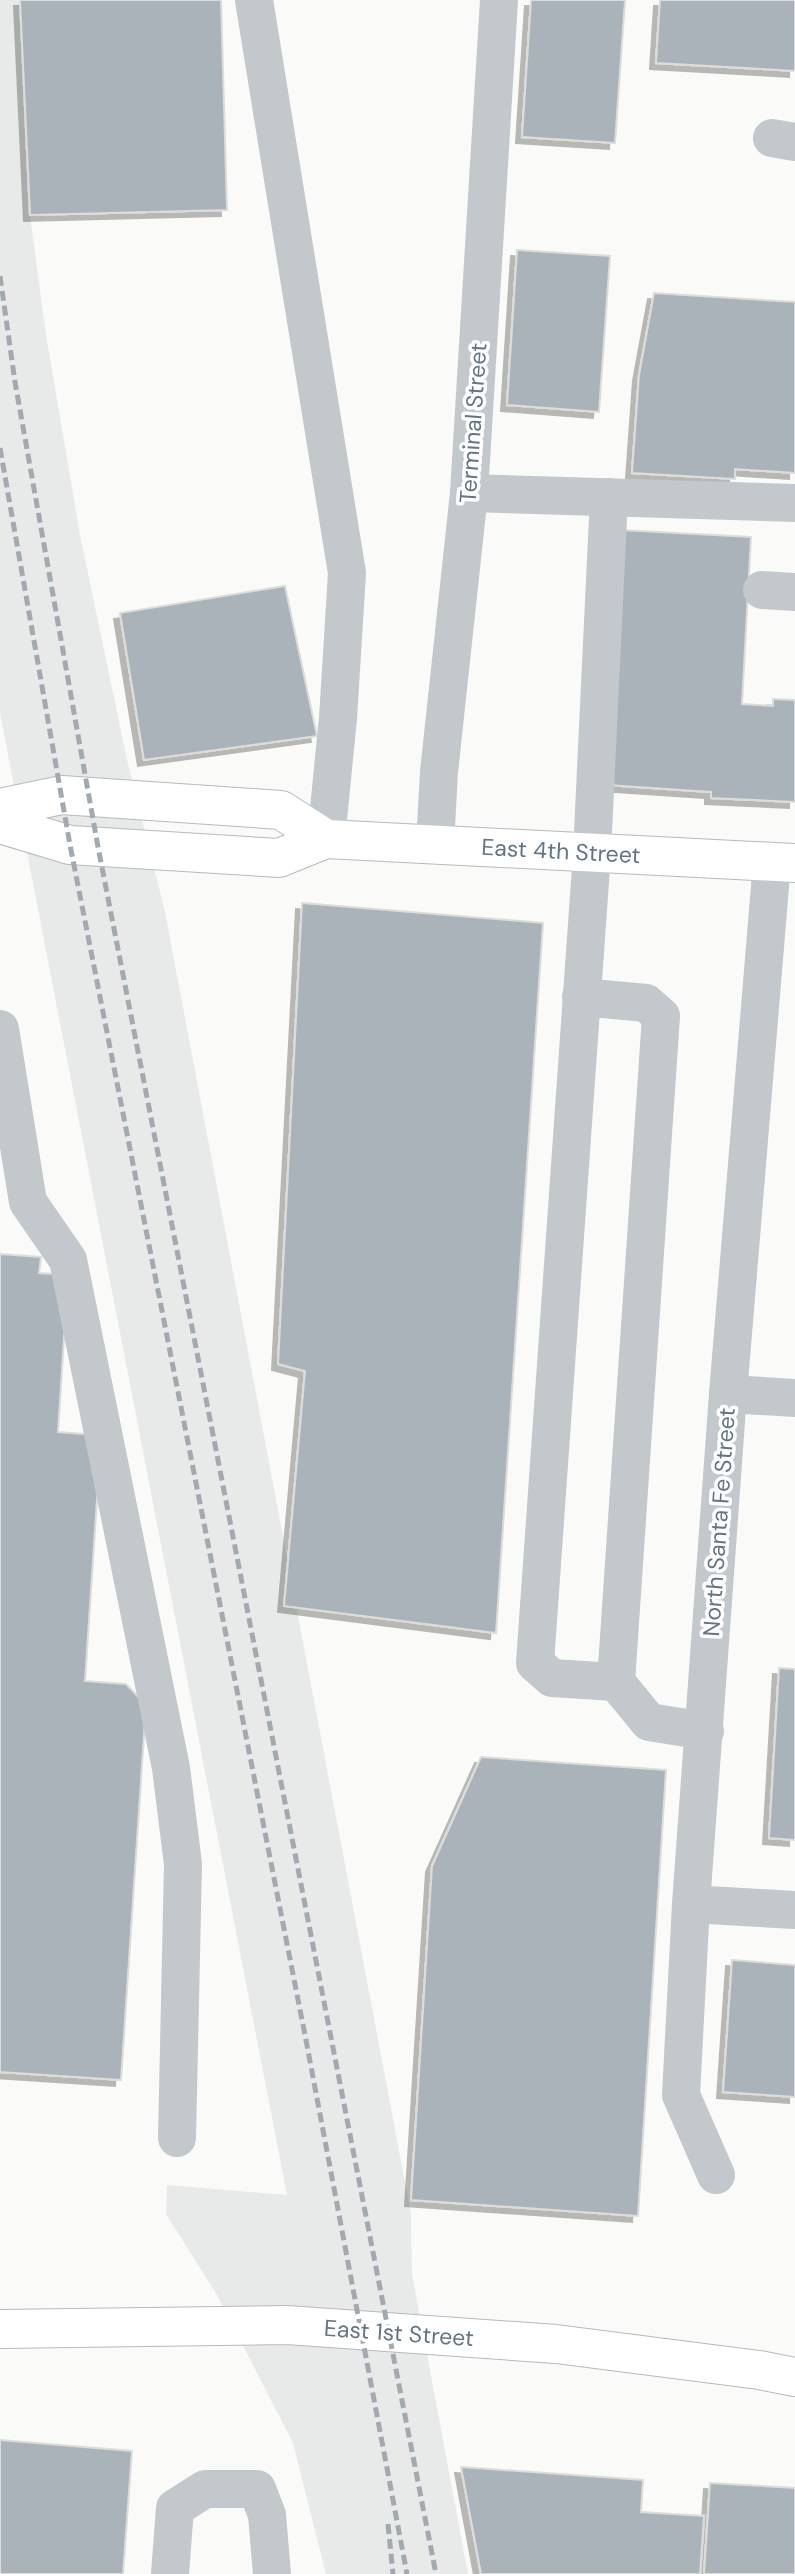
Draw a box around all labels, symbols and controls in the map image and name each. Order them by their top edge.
street label: Terminal Street [452,342,494,504]
street label: East 4th Street [481,832,641,870]
street label: North Santa Fe Street [696,1407,742,1637]
street label: East 1st Street [323,2313,475,2353]

